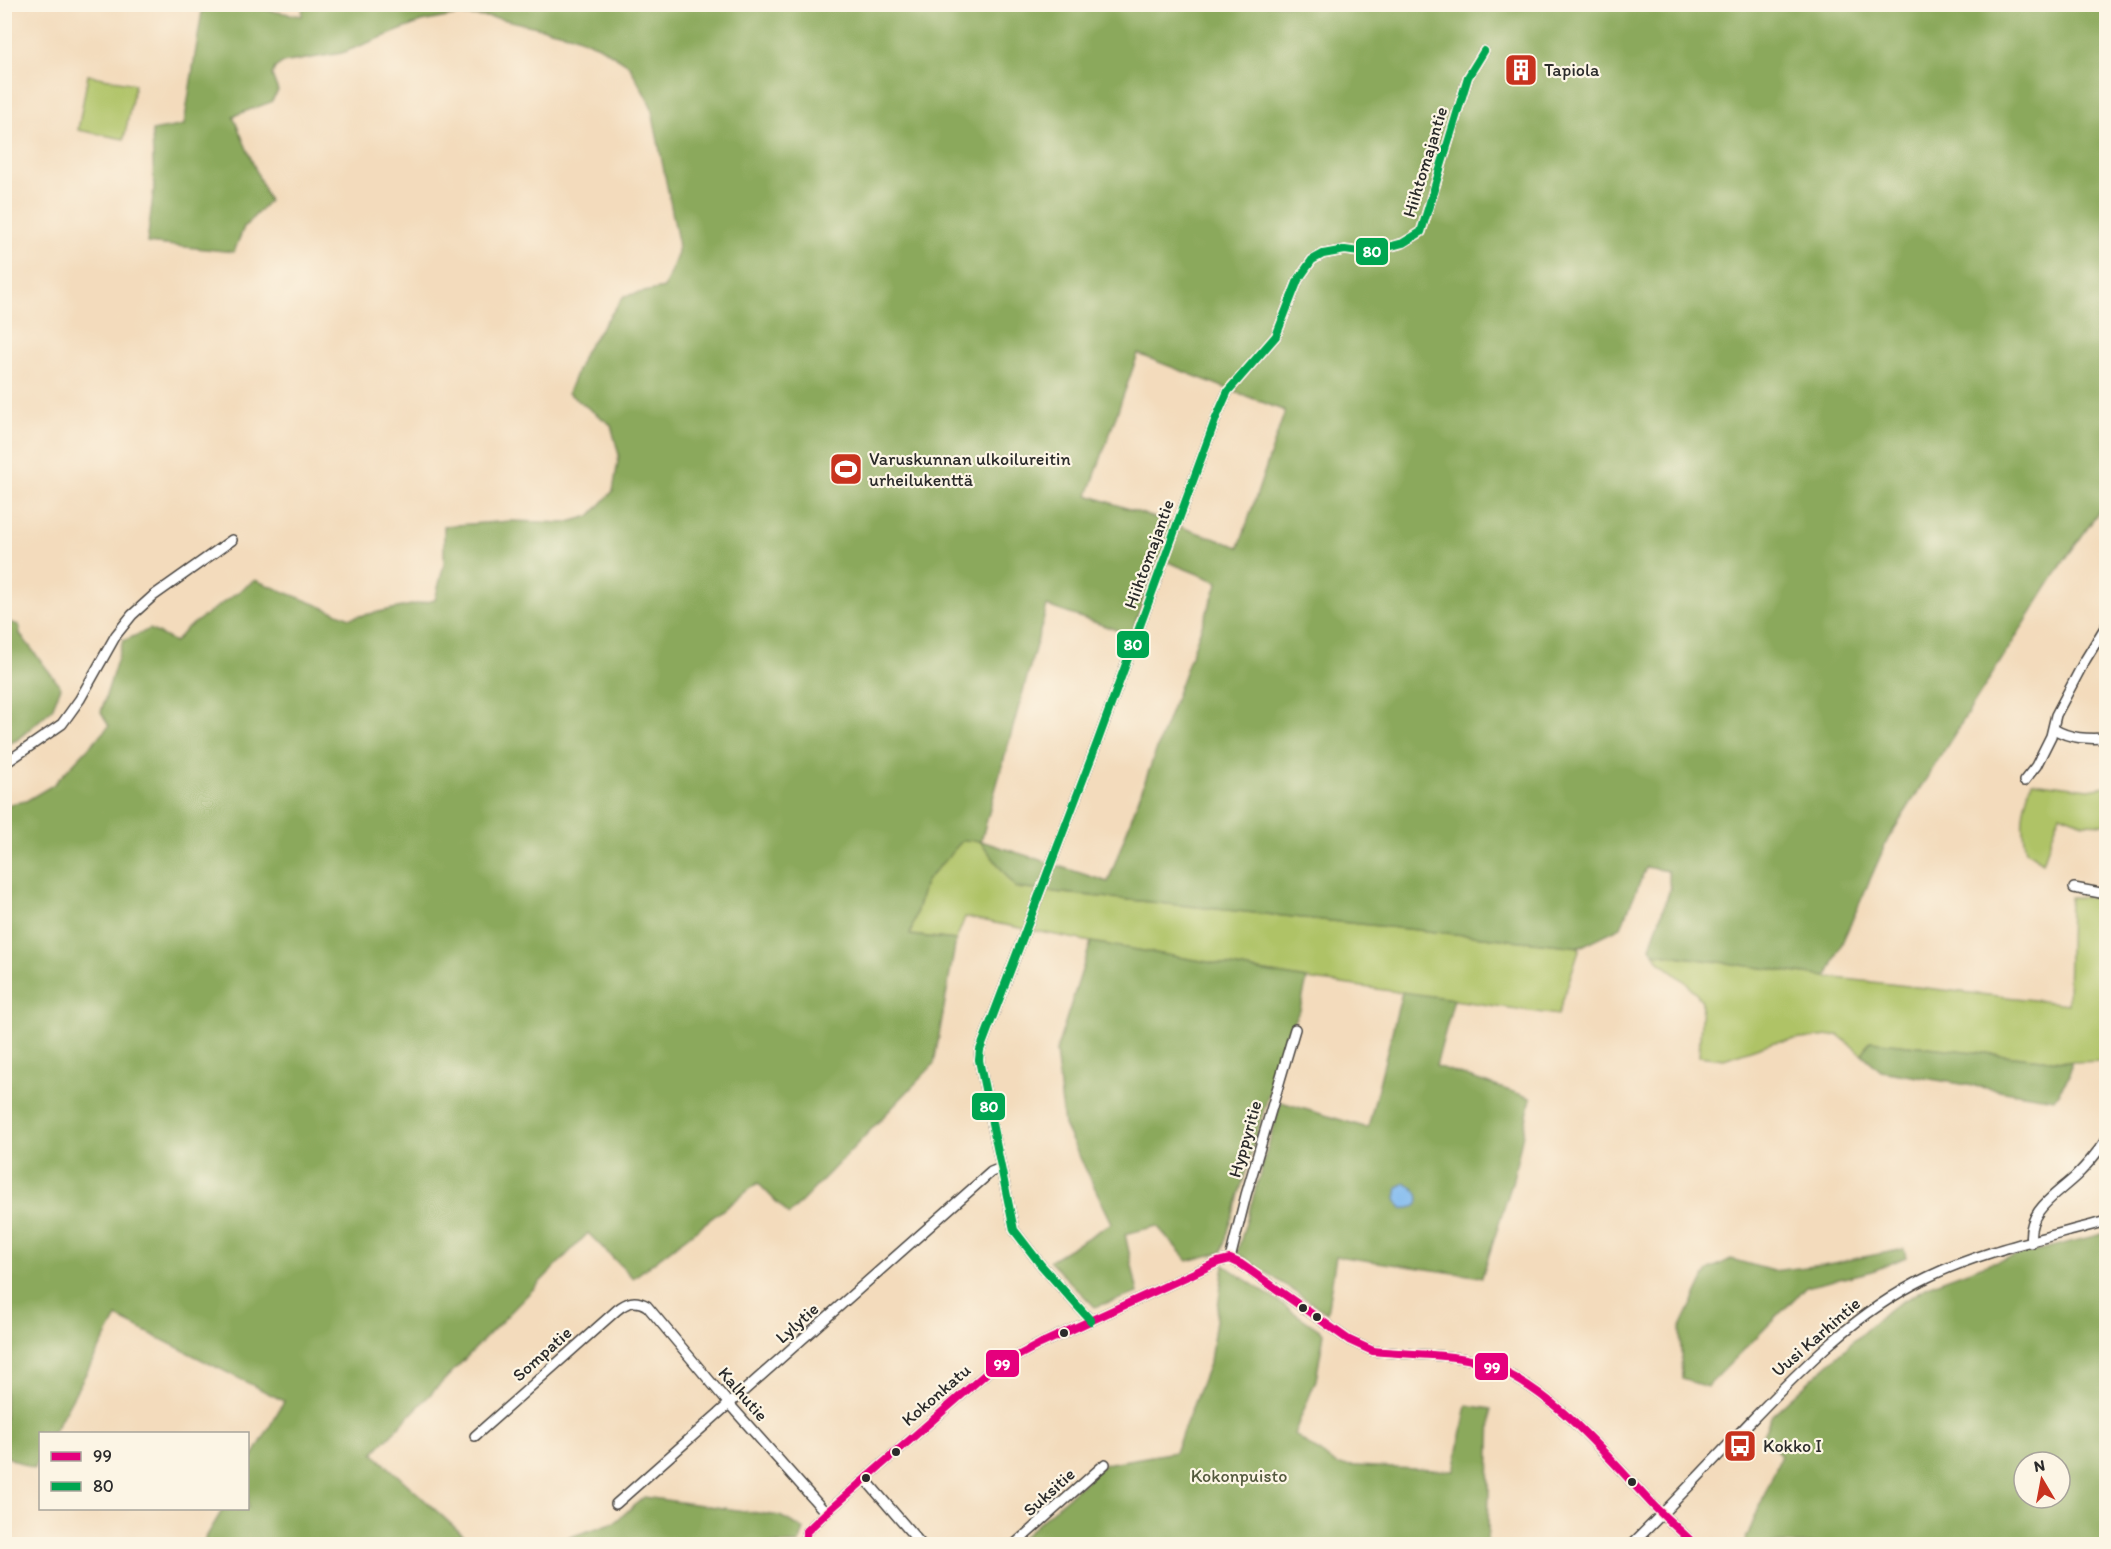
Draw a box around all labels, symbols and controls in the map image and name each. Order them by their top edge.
building icon: Tapiola [1503,52,1539,88]
place label: Tapiola [1544,59,1600,81]
street label: Hiihtomajantie [1398,104,1452,220]
line badge: 80 [1355,237,1389,266]
text: 80 [1363,242,1381,261]
place label: Varuskunnan ulkoilureitin urheilukenttä [869,448,1071,491]
sports icon: Varuskunnan ulkoilureitin urheilukenttä [828,451,864,487]
street label: Hiihtomajantie [1119,496,1179,612]
line badge: 80 [1116,630,1150,659]
text: 80 [1124,635,1142,654]
line badge: 80 [971,1092,1006,1121]
text: 80 [980,1097,998,1116]
street label: Hyppyritie [1224,1098,1266,1180]
street label: Uusi Karhintie [1767,1292,1865,1382]
street label: Lylytie [771,1298,823,1348]
unlabelled marker [1297,1302,1309,1314]
unlabelled marker [1311,1311,1323,1323]
street label: Sompatie [508,1322,576,1386]
unlabelled marker [1058,1327,1070,1339]
line badge: 99 [985,1349,1020,1378]
line badge: 99 [1474,1352,1509,1381]
text: 99 [994,1355,1010,1374]
text: 99 [1484,1358,1500,1377]
street label: Kokonkatu [897,1359,975,1431]
street label: Kalhutie [713,1362,773,1426]
bus stop icon: Kokko I [1722,1428,1758,1464]
legend [39,1432,249,1510]
place label: Kokko I [1763,1435,1822,1457]
text: 99 [93,1445,112,1467]
unlabelled marker [890,1446,902,1458]
north arrow [2012,1450,2072,1510]
text: N [2033,1455,2046,1476]
street label: Suksitie [1019,1463,1079,1521]
park label: Kokonpuisto [1191,1465,1287,1487]
unlabelled marker [860,1472,872,1484]
text: 80 [93,1475,114,1497]
unlabelled marker [1626,1476,1638,1488]

